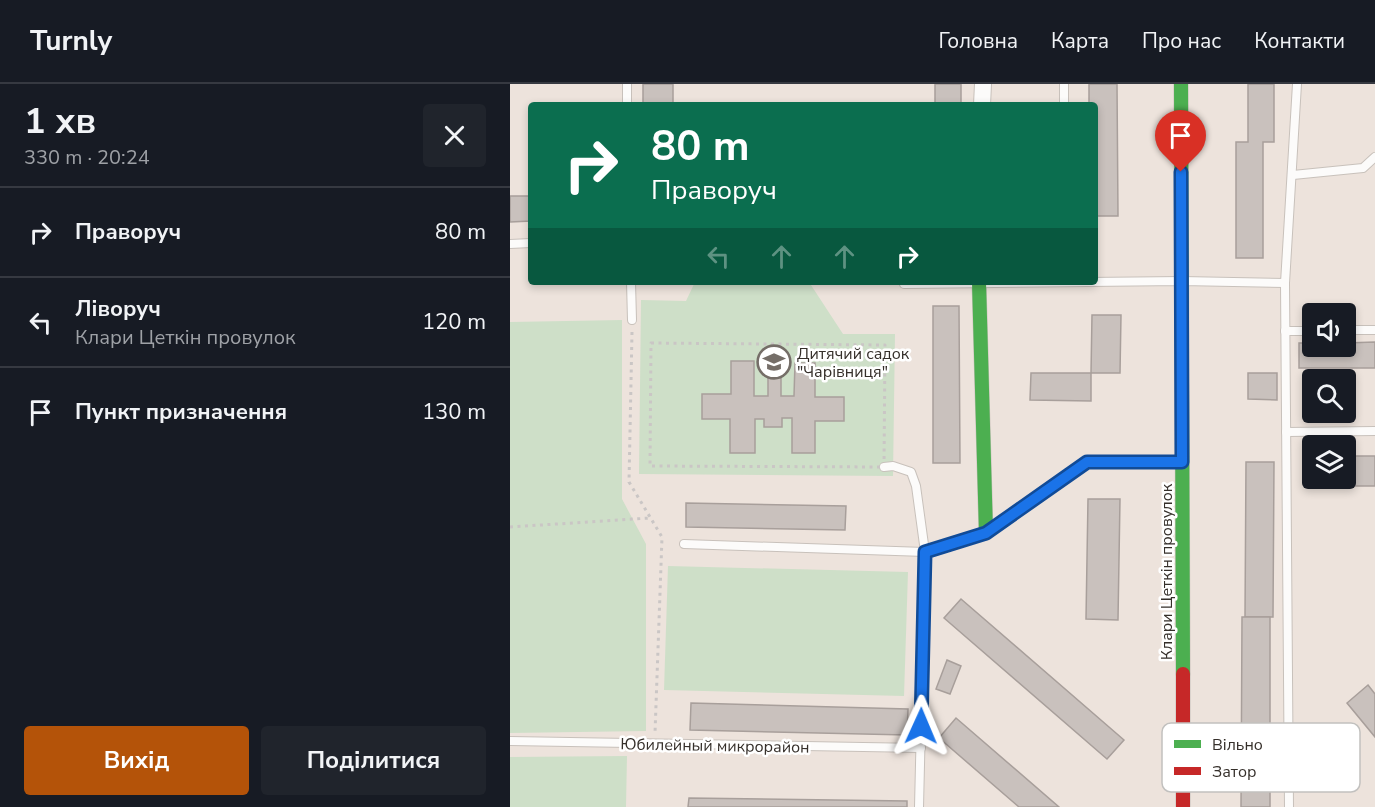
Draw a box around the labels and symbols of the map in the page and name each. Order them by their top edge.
pin [1155,110,1206,172]
place label: Дитячий садок "Чарівниця" [797,343,910,383]
school or university icon: Дитячий садок "Чарівниця" [756,344,792,380]
street label: Клари Цеткін провулок [1156,483,1178,660]
position arrow [889,694,953,758]
legend [1162,723,1360,792]
street label: Юбилейный микрорайон [620,733,810,759]
text: Вільно [1212,734,1263,756]
text: Затор [1212,761,1256,783]

